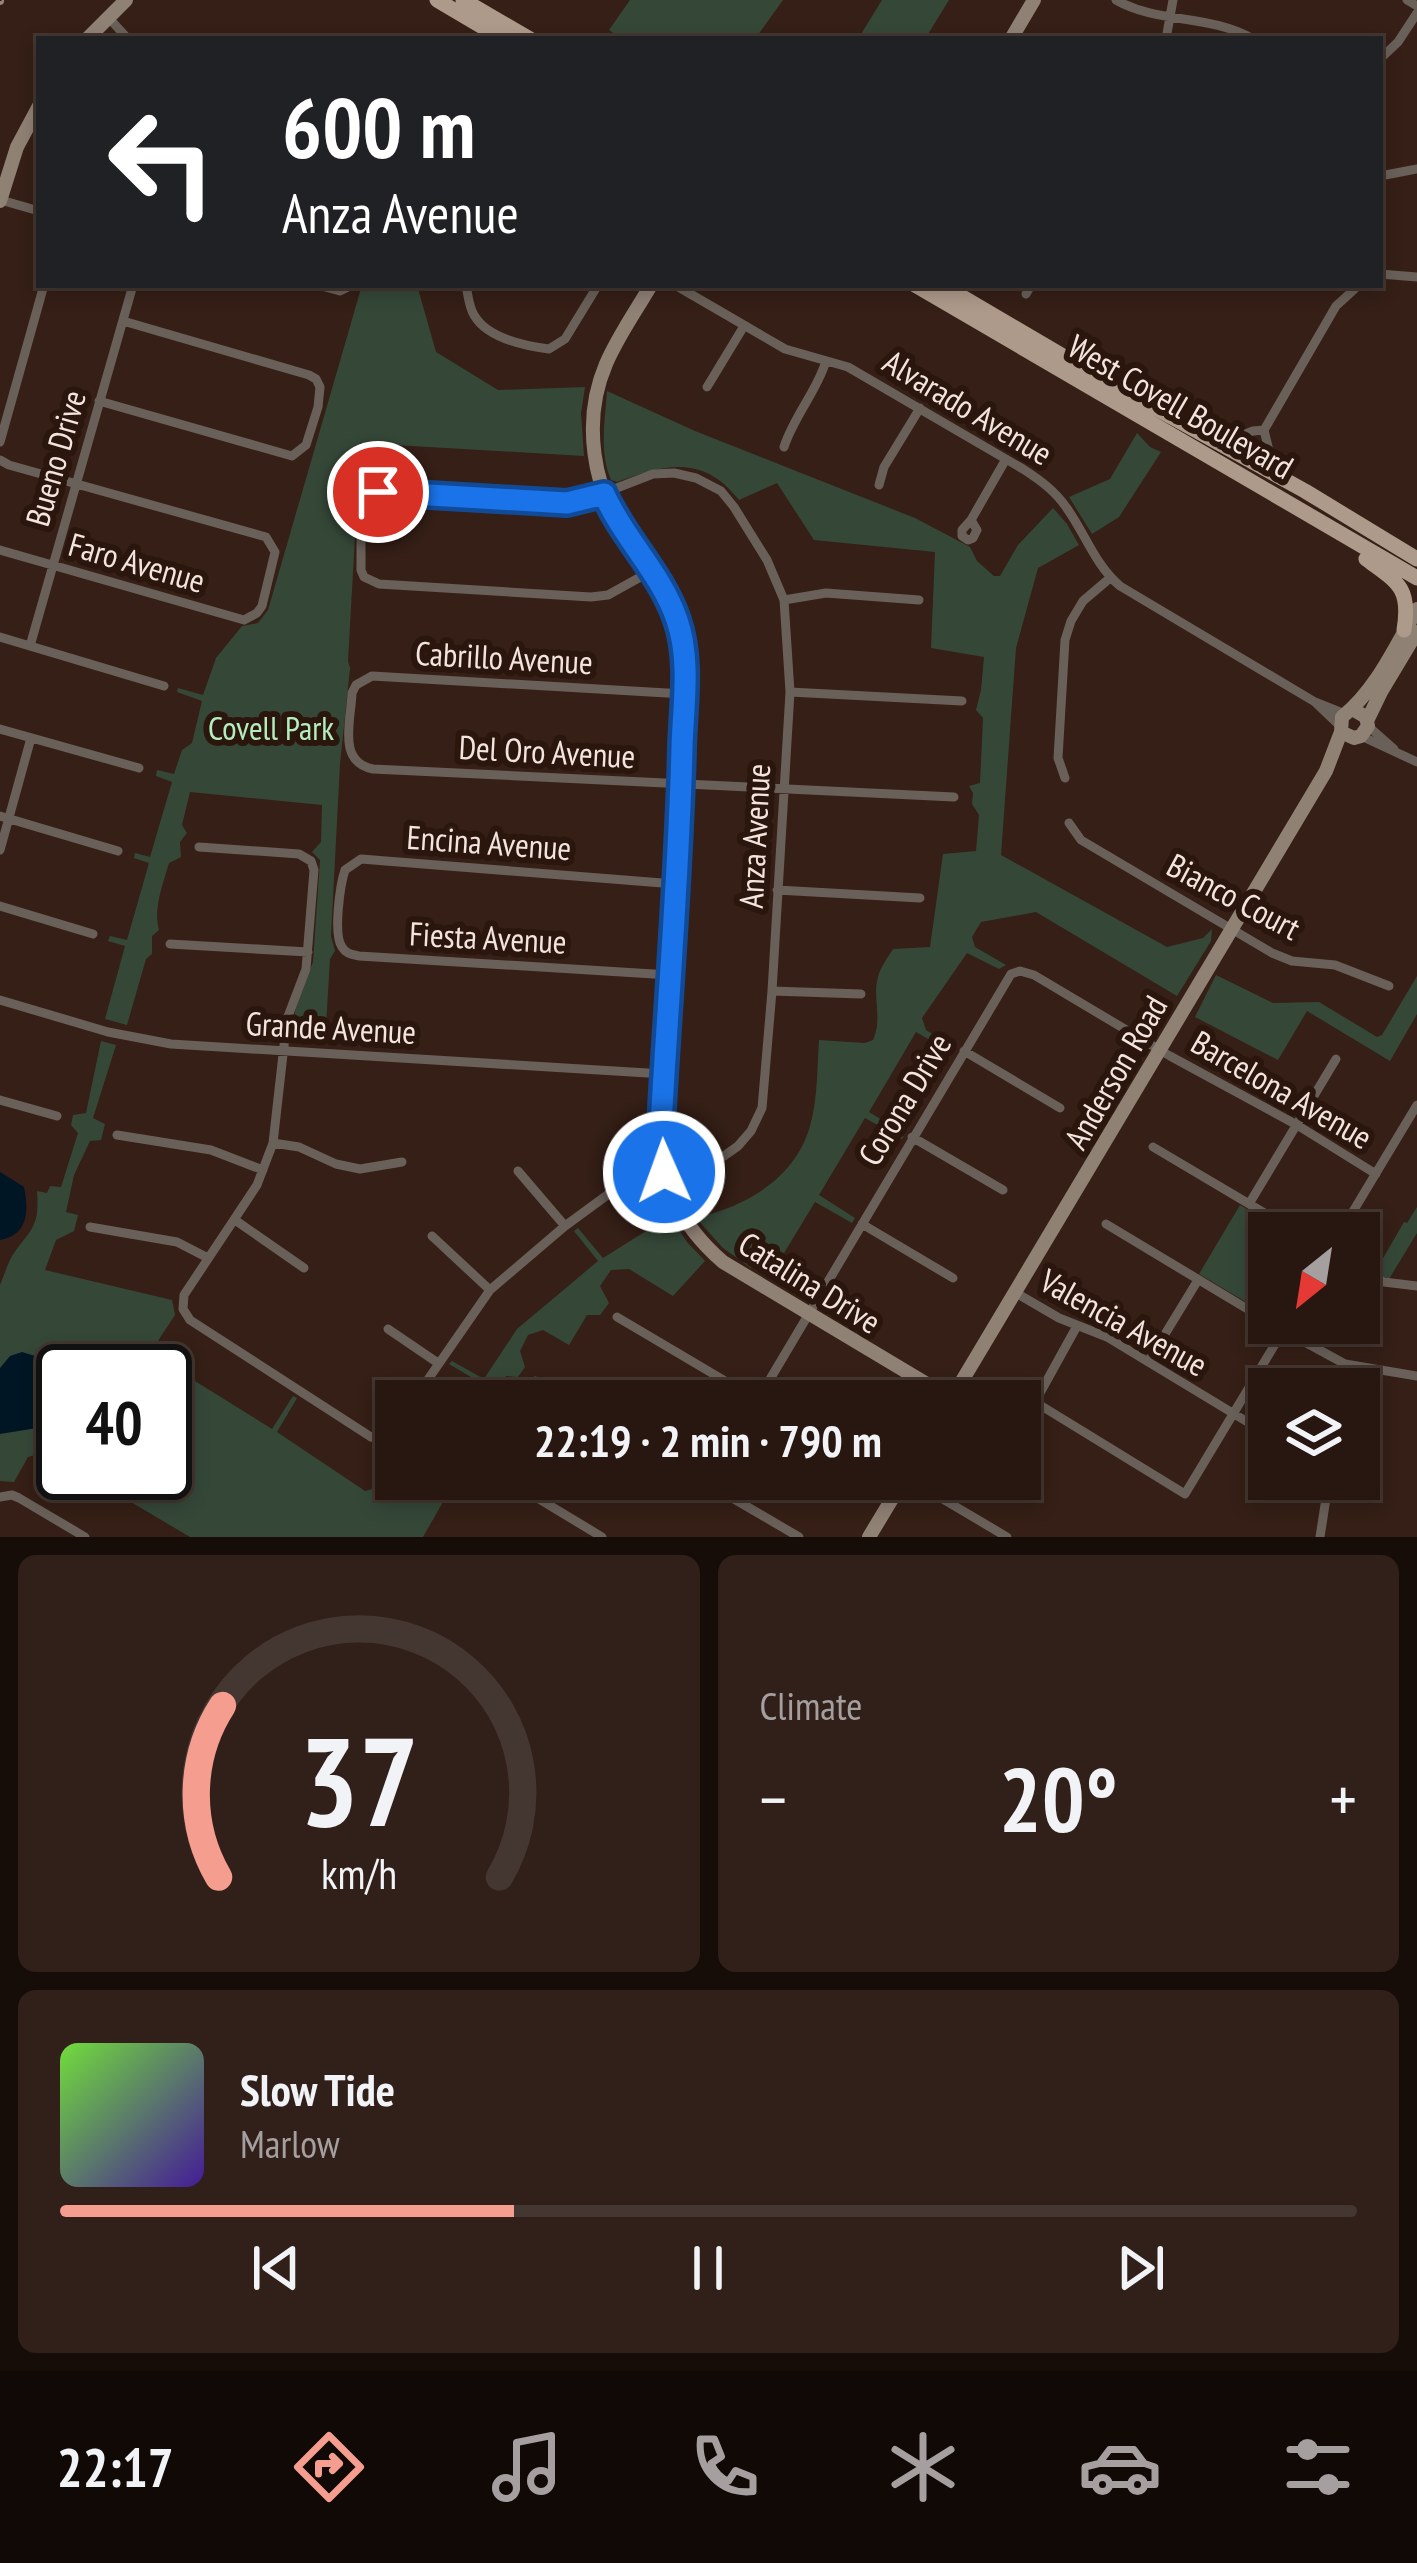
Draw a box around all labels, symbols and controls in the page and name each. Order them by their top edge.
text: 600 m [282,72,475,181]
icon: left [84,84,240,240]
text: Anza Avenue [282,178,519,248]
street label: West Covell Boulevard [1061,324,1301,488]
street label: Alvarado Avenue [876,340,1060,474]
street label: Bueno Drive [15,385,95,531]
pin [327,441,429,543]
icon: arrive [345,459,411,525]
street label: Faro Avenue [64,522,210,602]
street label: Cabrillo Avenue [414,631,594,683]
park label: Covell Park [208,706,334,749]
street label: Del Oro Avenue [458,725,636,777]
street label: Anza Avenue [729,763,779,909]
street label: Encina Avenue [405,815,573,869]
street label: Bianco Court [1160,843,1308,949]
street label: Fiesta Avenue [408,911,568,963]
street label: Anderson Road [1054,988,1176,1156]
street label: Grande Avenue [245,1001,417,1053]
street label: Barcelona Avenue [1184,1020,1380,1158]
street label: Corona Drive [848,1025,960,1173]
position arrow [601,1109,727,1235]
north arrow [1248,1212,1380,1344]
map controls [1248,1212,1380,1500]
street label: Catalina Drive [731,1221,889,1343]
street label: Valencia Avenue [1032,1258,1215,1386]
speed limit sign: 40 [36,1344,192,1500]
button: layers [1248,1368,1380,1500]
text: 22:19 · 2 min · 790 m [534,1411,882,1469]
text: Climate [760,1680,862,1731]
text: 37 [299,1699,418,1860]
text: 20° [999,1740,1118,1857]
text: − [760,1756,787,1841]
text: + [1330,1756,1357,1841]
text: km/h [321,1844,397,1900]
text: Slow Tide [240,2060,395,2118]
text: Marlow [240,2118,340,2169]
icon: previous [243,2235,309,2301]
icon: pause [675,2235,741,2301]
icon: next [1108,2235,1174,2301]
icon: directions [287,2425,371,2509]
icon: music [485,2425,569,2509]
icon: phone [683,2425,767,2509]
icon: climate [881,2425,965,2509]
icon: car [1078,2425,1162,2509]
icon: filters [1276,2425,1360,2509]
text: 22:17 [57,2432,174,2502]

